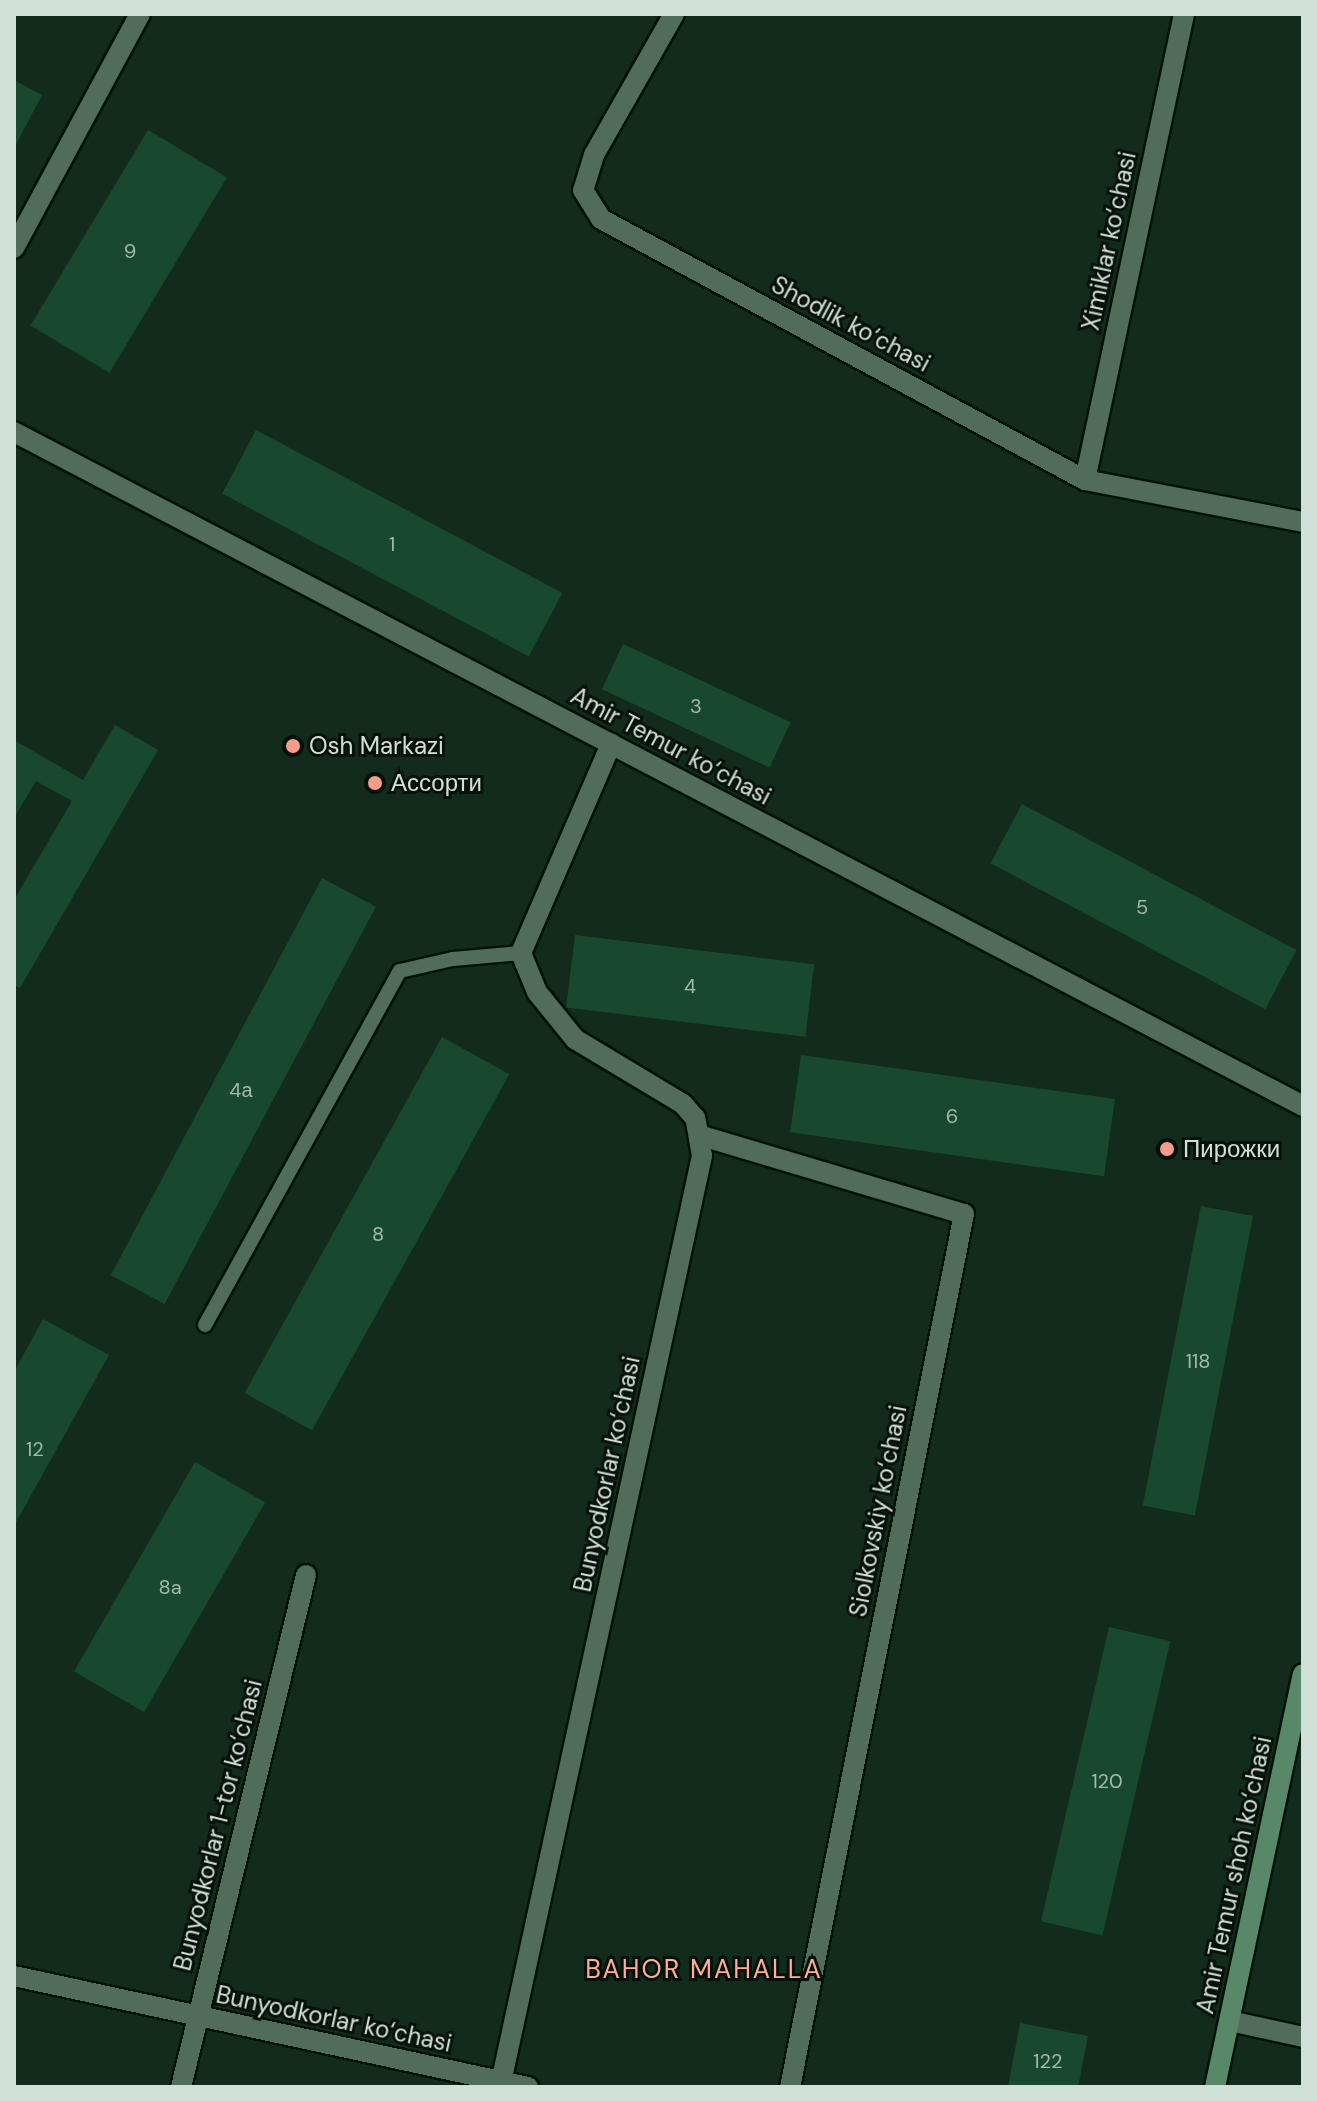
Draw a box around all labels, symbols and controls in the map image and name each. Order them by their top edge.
street label: Ximiklar ko‘chasi [1076,149,1142,333]
house number: 9 [124,239,136,263]
street label: Shodlik ko‘chasi [767,270,935,378]
house number: 1 [389,532,395,556]
street label: Amir Temur ko‘chasi [566,681,776,811]
house number: 3 [690,694,702,718]
place label: Osh Markazi [309,732,444,760]
marker: Osh Markazi [284,737,302,755]
place label: Ассорти [391,769,482,797]
marker: Ассорти [366,774,384,792]
house number: 5 [1136,895,1148,919]
house number: 4 [684,974,696,998]
house number: 4а [229,1078,253,1102]
house number: 6 [946,1104,958,1128]
place label: Пирожки [1183,1135,1280,1163]
marker: Пирожки [1158,1140,1176,1158]
house number: 8 [372,1222,384,1246]
house number: 118 [1186,1349,1210,1373]
street label: Bunyodkorlar ko‘chasi [568,1354,646,1594]
street label: Siolkovskiy ko‘chasi [843,1403,913,1619]
house number: 12 [26,1437,44,1461]
house number: 8a [158,1575,182,1599]
street label: Bunyodkorlar 1-tor ko‘chasi [168,1676,268,1974]
street label: Amir Temur shoh ko‘chasi [1191,1734,1277,2016]
house number: 120 [1091,1769,1123,1793]
district label: BAHOR MAHALLA [585,1954,823,1986]
street label: Bunyodkorlar ko‘chasi [214,1980,454,2058]
house number: 122 [1033,2049,1063,2073]

